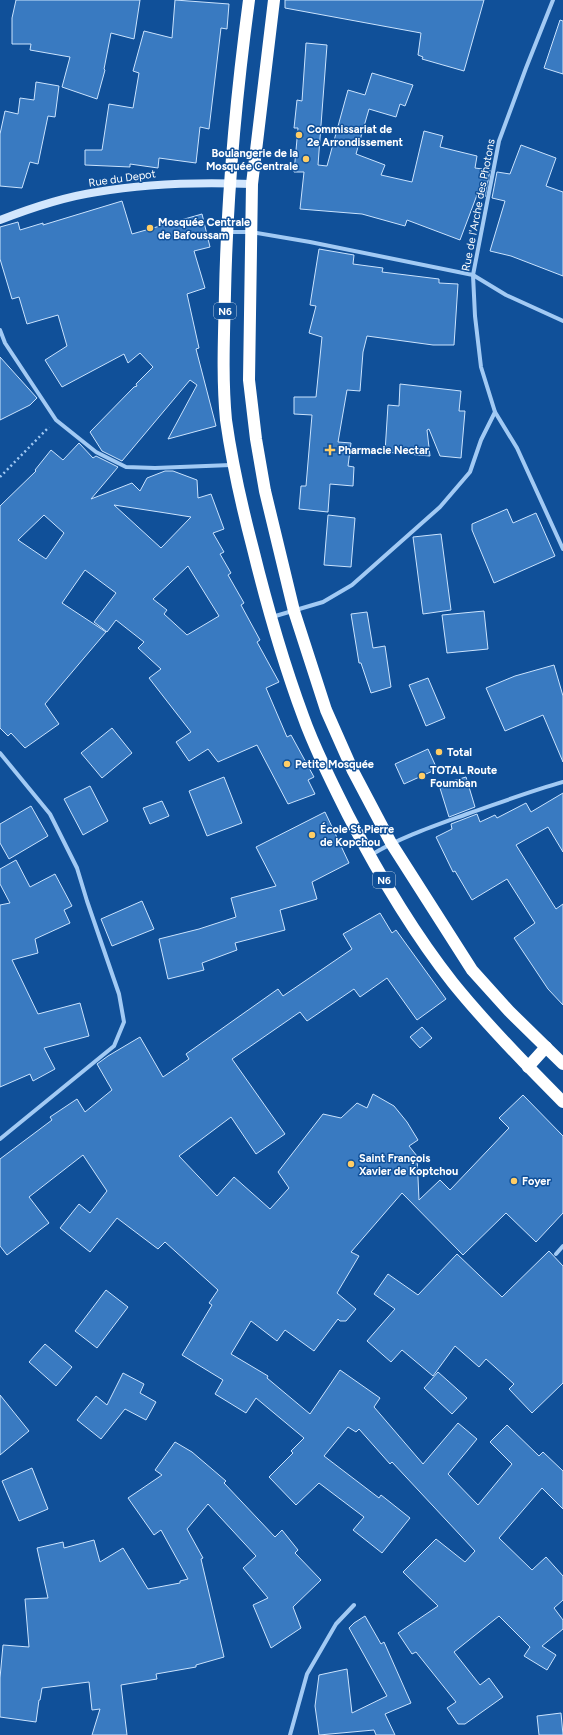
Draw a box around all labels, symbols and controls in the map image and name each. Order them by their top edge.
place label: Commissariat de 2e Arrondissement [307,123,404,149]
marker: Commissariat de 2e Arrondissement [294,130,304,140]
street label: Rue de l'Arche des Photons [459,138,498,272]
place label: Boulangerie de la Mosquée Centrale [206,147,298,173]
marker: Boulangerie de la Mosquée Centrale [301,154,311,164]
street label: Rue du Depot [88,167,156,190]
place label: Mosquée Centrale de Bafoussam [158,216,250,242]
marker: Mosquée Centrale de Bafoussam [145,223,155,233]
road number: N6 [214,303,236,319]
place label: Pharmacie Nectar [338,444,430,457]
marker: Pharmacie Nectar [325,445,335,455]
place label: Total [447,746,472,759]
marker: Total [434,747,444,757]
place label: Petite Mosquée [295,758,374,771]
marker: Petite Mosquée [282,759,292,769]
place label: TOTAL Route Foumban [430,764,497,790]
marker: TOTAL Route Foumban [417,771,427,781]
place label: École St Pierre de Kopchou [320,822,394,849]
marker: École St Pierre de Kopchou [307,830,317,840]
road number: N6 [373,872,395,888]
place label: Saint François Xavier de Koptchou [359,1152,458,1178]
marker: Saint François Xavier de Koptchou [346,1159,356,1169]
place label: Foyer [522,1175,551,1188]
marker: Foyer [509,1176,519,1186]

